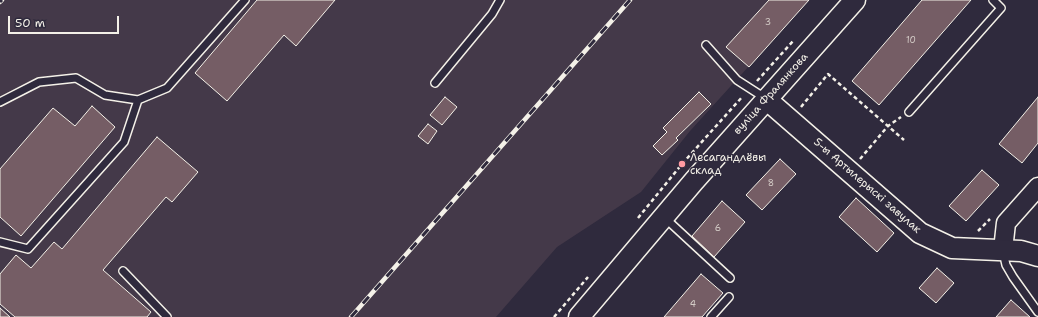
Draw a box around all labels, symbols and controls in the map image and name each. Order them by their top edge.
scale bar [10,8,121,34]
text: 50 m [15,15,45,31]
house number: 3 [765,18,771,28]
house number: 10 [906,36,916,46]
street label: вуліца Фралянкова [731,51,811,137]
street label: 5-ы Артылерыскі завулак [811,136,923,236]
place label: Лесагандлёвы склад [690,151,766,177]
marker: Лесагандлёвы склад [677,159,687,169]
house number: 8 [768,179,774,189]
house number: 6 [715,224,721,234]
house number: 4 [690,300,696,310]

